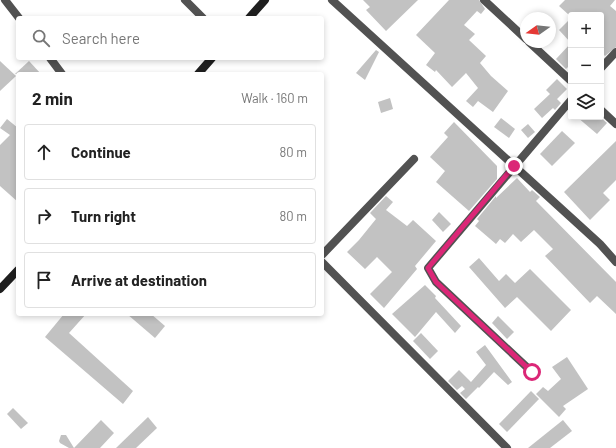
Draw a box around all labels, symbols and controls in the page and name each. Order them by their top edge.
north arrow [520,12,556,48]
map controls [568,12,604,120]
button: + [568,12,604,48]
search box [16,16,324,60]
icon: search [30,27,52,49]
text: Search here [62,29,140,47]
button: − [568,48,604,84]
button: layers [568,84,604,120]
text: 2 min [32,88,73,108]
text: Walk · 160 m [241,90,308,106]
icon: ahead [33,141,55,163]
text: Continue [71,143,131,161]
text: 80 m [280,144,307,160]
route end [505,157,523,175]
icon: right [33,205,55,227]
text: Turn right [71,207,136,225]
text: 80 m [280,208,307,224]
icon: arrive [33,269,55,291]
text: Arrive at destination [71,271,207,289]
route start [523,363,541,381]

